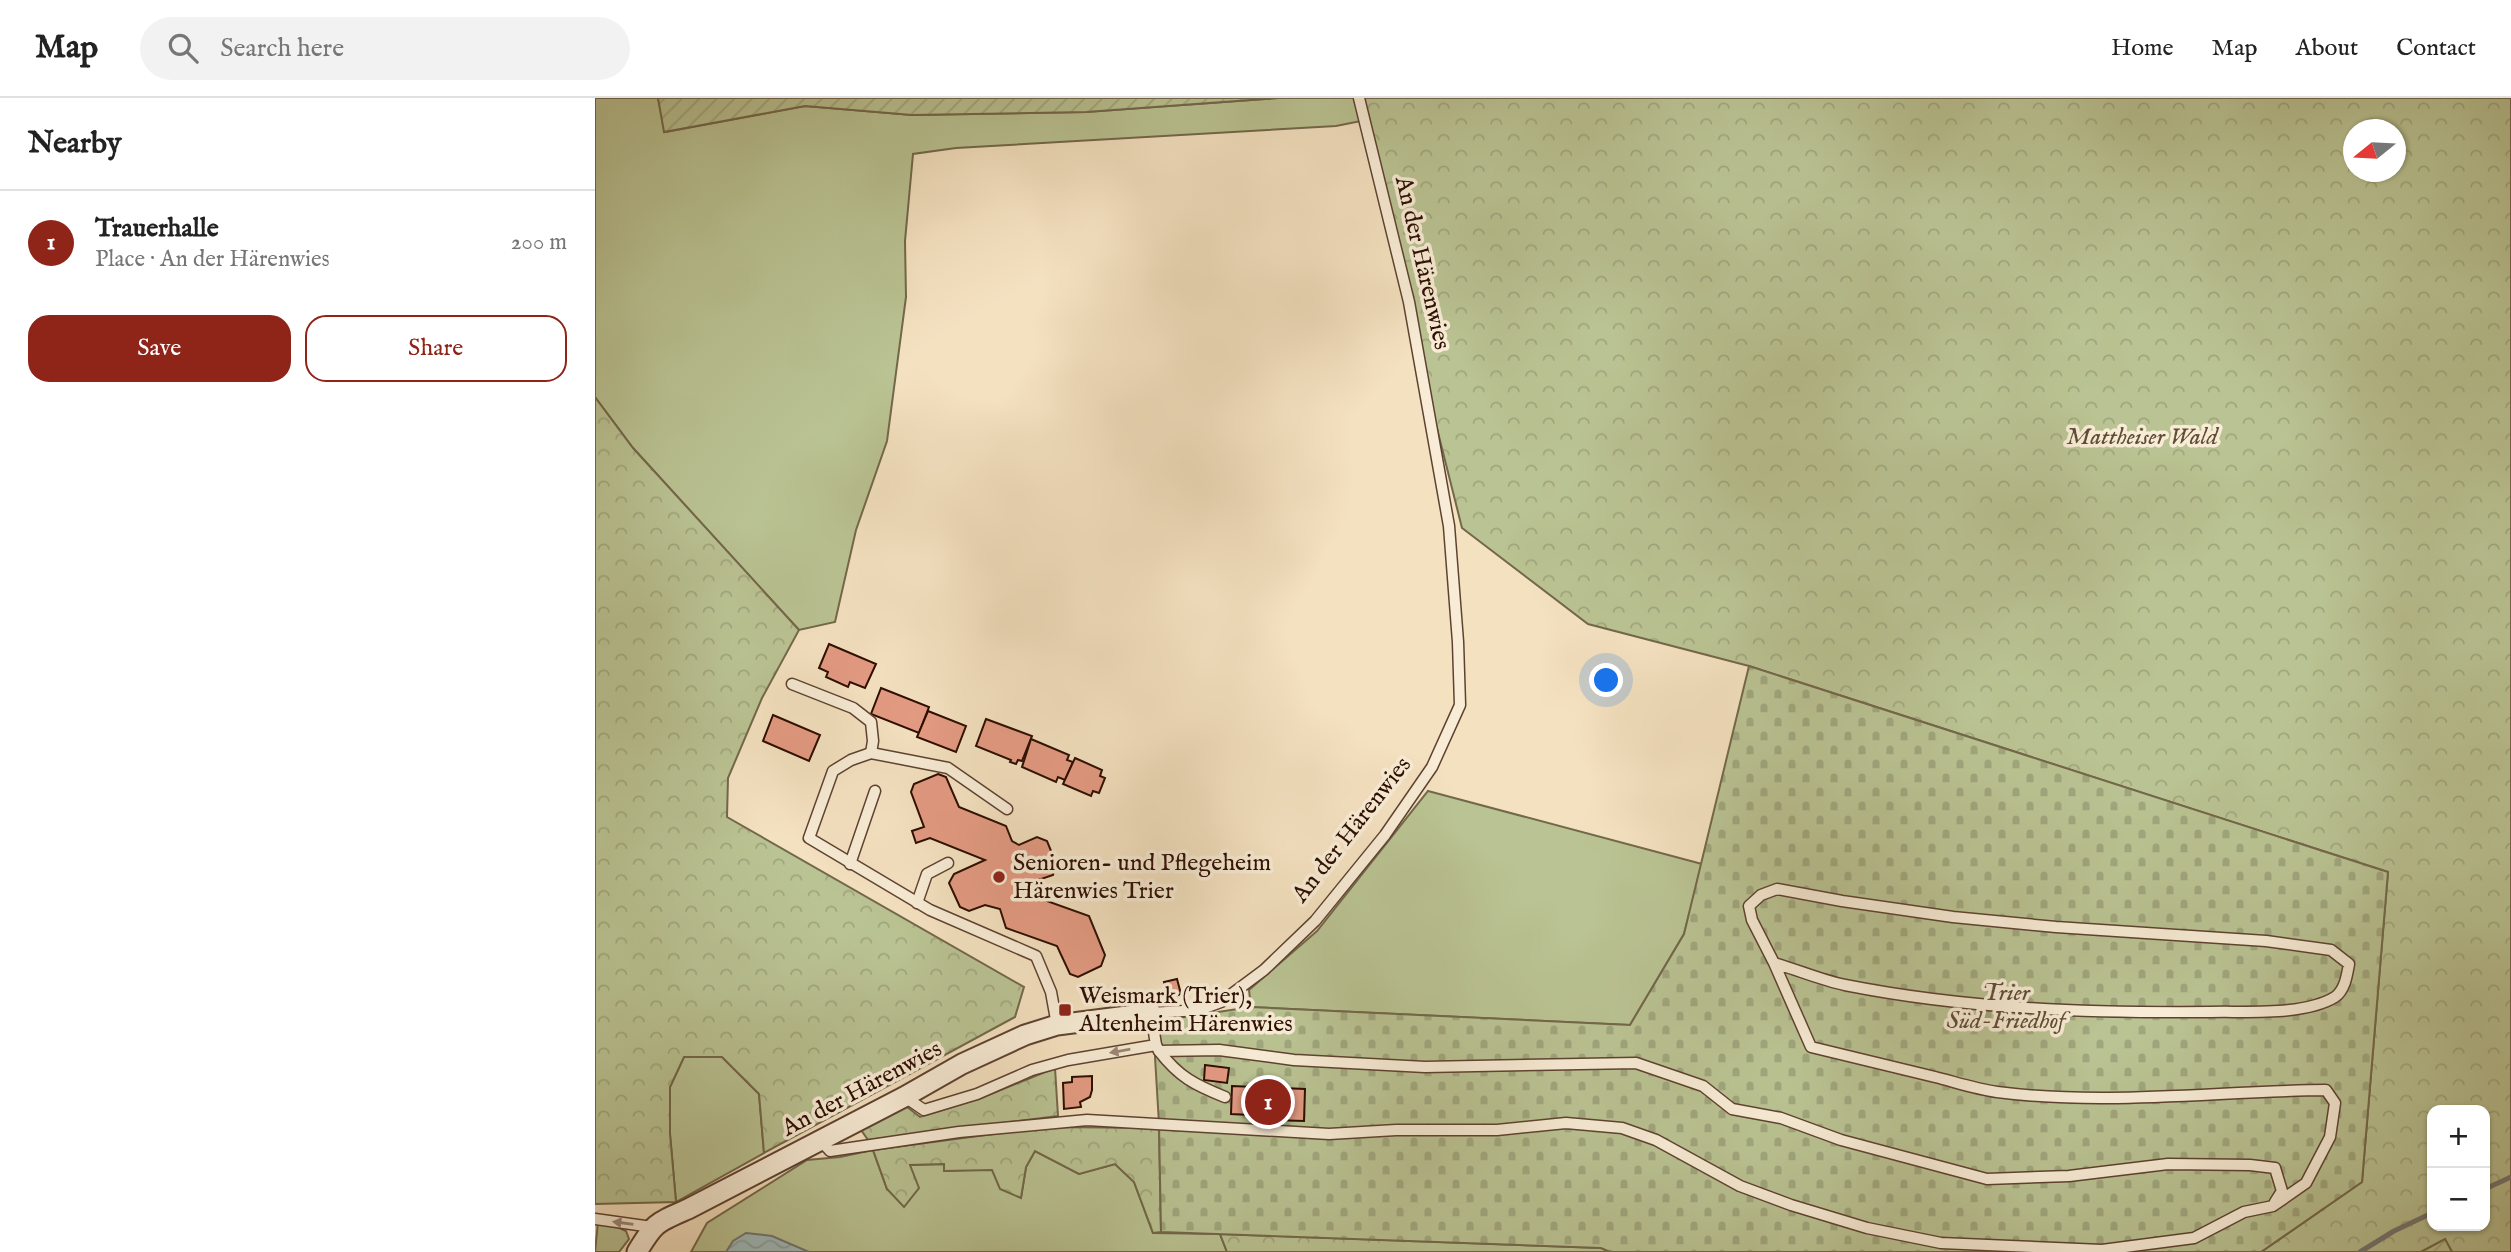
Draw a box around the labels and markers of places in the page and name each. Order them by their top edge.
place label: Senioren- und Pflegeheim Härenwies Trier [1013,848,1271,907]
marker: Senioren- und Pflegeheim Härenwies Trier [991,869,1007,885]
place label: Weismark (Trier), Altenheim Härenwies [1078,981,1293,1040]
marker: Weismark (Trier), Altenheim Härenwies [1057,1002,1073,1018]
pin: 1 [1245,1076,1291,1128]

